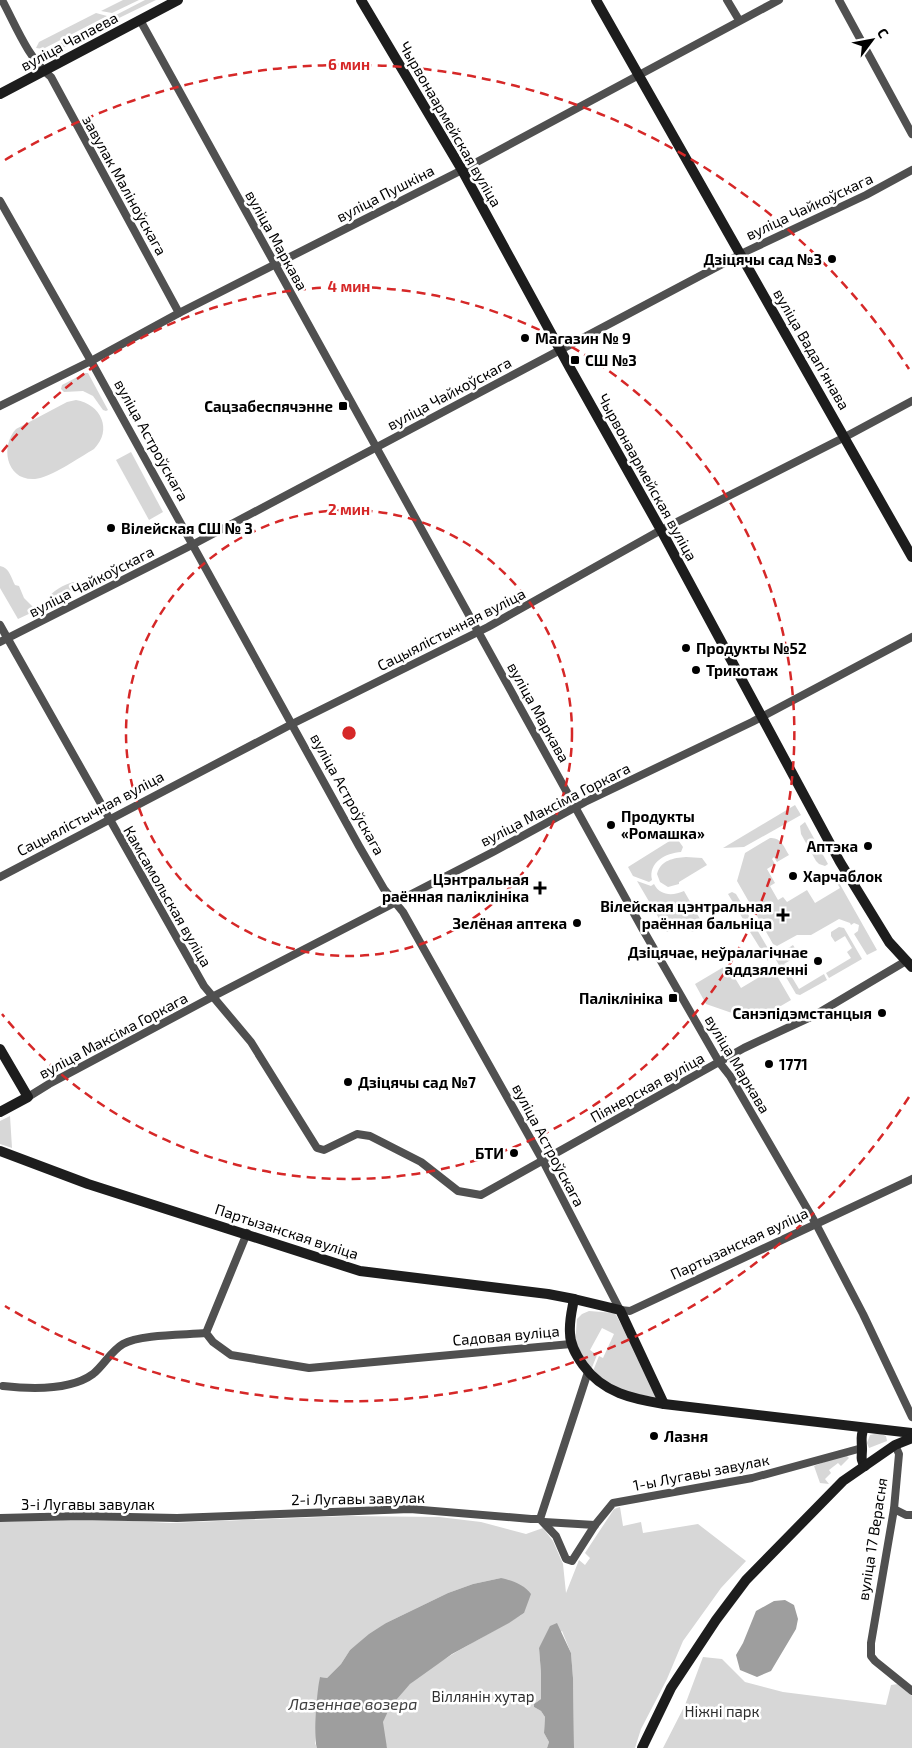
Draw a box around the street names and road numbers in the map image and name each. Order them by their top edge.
street label: вуліца Чапаева [17,8,121,75]
street label: Чырвонаармейская вуліца [395,38,506,210]
street label: завулак Маліноўскага [78,112,171,259]
street label: вуліца Пушкіна [333,161,437,226]
street label: вуліца Чайкоўскага [743,169,876,244]
street label: вуліца Маркава [241,187,312,294]
street label: вуліца Вадапʼянава [769,285,854,413]
street label: вуліца Чайкоўскага [384,353,515,434]
street label: вуліца Астроўскага [110,376,193,505]
street label: Чырвонаармейская вуліца [594,390,701,564]
street label: вуліца Чайкоўскага [25,542,157,621]
street label: Сацыялістычная вуліца [374,584,529,675]
street label: вуліца Маркава [503,659,574,766]
street label: вуліца Астроўскага [306,730,389,859]
street label: вуліца Максіма Горкага [477,758,634,851]
street label: Сацыялістычная вуліца [13,767,167,860]
street label: Камсамольская вуліца [119,822,216,970]
street label: вуліца Максіма Горкага [35,988,191,1083]
street label: вуліца Маркава [701,1012,774,1117]
street label: Піянерская вуліца [587,1048,708,1127]
street label: вуліца Астроўскага [508,1081,589,1210]
street label: Партызанская вуліца [213,1199,361,1264]
street label: Партызанская вуліца [667,1203,811,1284]
street label: Садовая вуліца [452,1321,560,1350]
street label: 1-ы Лугавы завулак [631,1450,771,1495]
street label: вуліца 17 Верасня [853,1476,892,1602]
street label: 2-і Лугавы завулак [291,1488,425,1509]
street label: 3-і Лугавы завулак [21,1495,155,1514]

